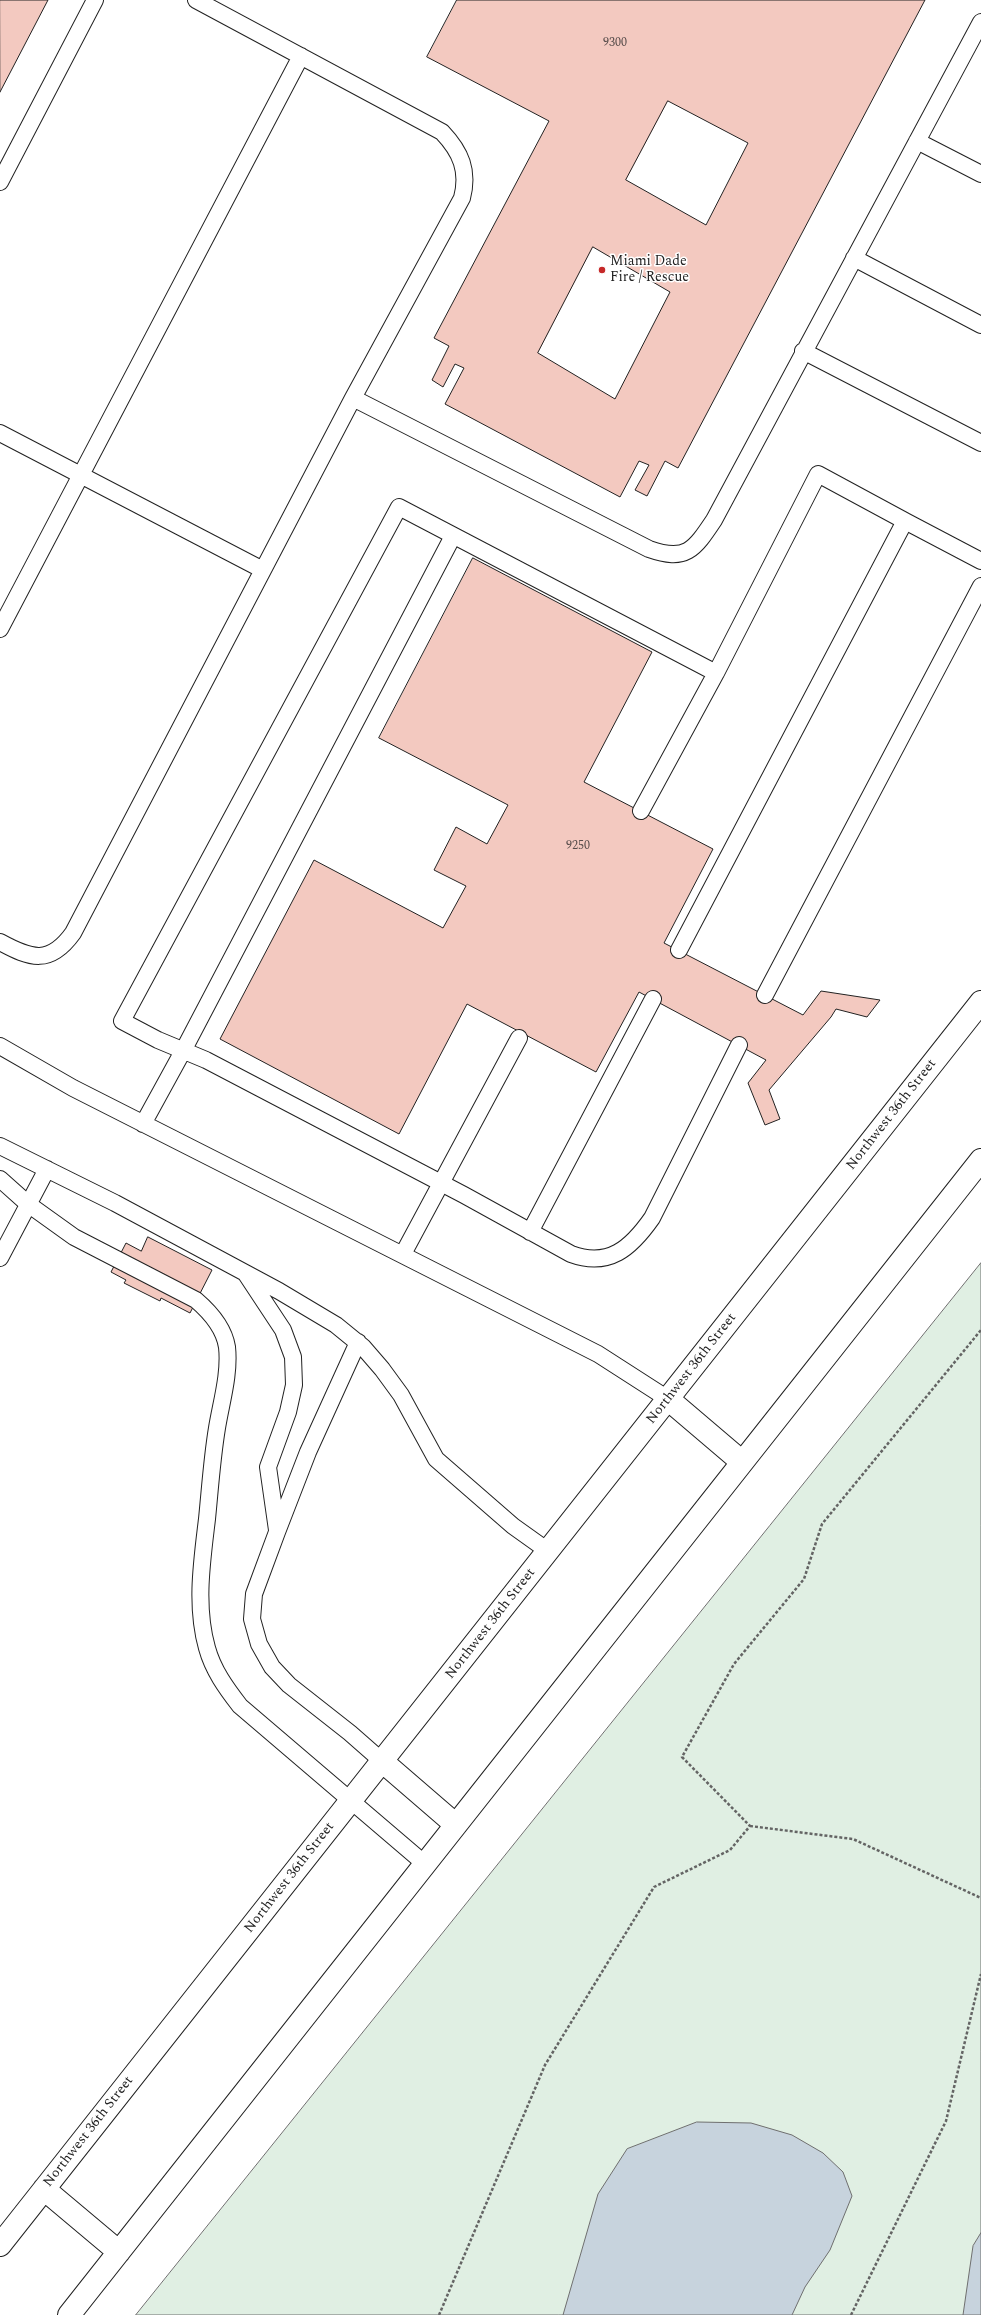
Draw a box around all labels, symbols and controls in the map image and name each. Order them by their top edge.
house number: 9300 [603,37,627,51]
place label: Miami Dade Fire / Rescue [610,254,689,286]
marker: Miami Dade Fire / Rescue [597,265,607,275]
house number: 9250 [566,840,590,854]
street label: Northwest 36th Street [843,1056,941,1174]
street label: Northwest 36th Street [643,1310,741,1428]
street label: Northwest 36th Street [442,1565,540,1683]
street label: Northwest 36th Street [241,1819,339,1937]
street label: Northwest 36th Street [40,2073,138,2191]

